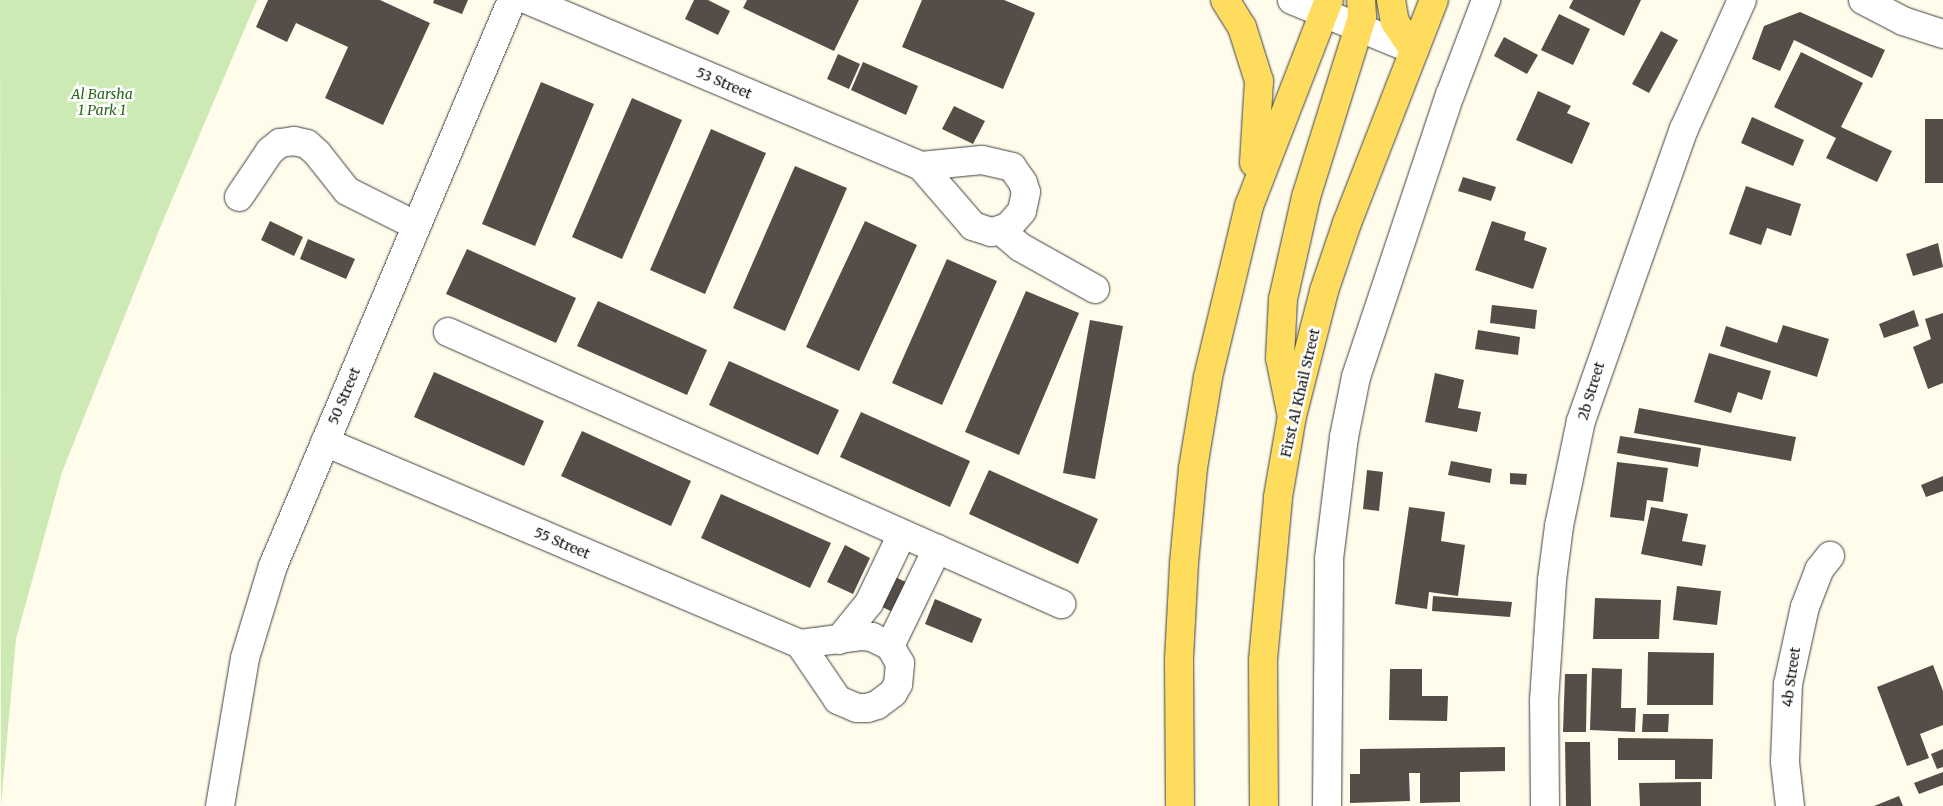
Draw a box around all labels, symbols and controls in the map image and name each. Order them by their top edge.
street label: 53 Street [694,64,754,102]
park label: Al Barsha 1 Park 1 [71,86,133,118]
street label: First Al Khail Street [1277,327,1323,459]
street label: 2b Street [1574,360,1608,422]
street label: 50 Street [324,365,364,427]
street label: 55 Street [532,524,592,562]
street label: 4b Street [1778,646,1804,708]

